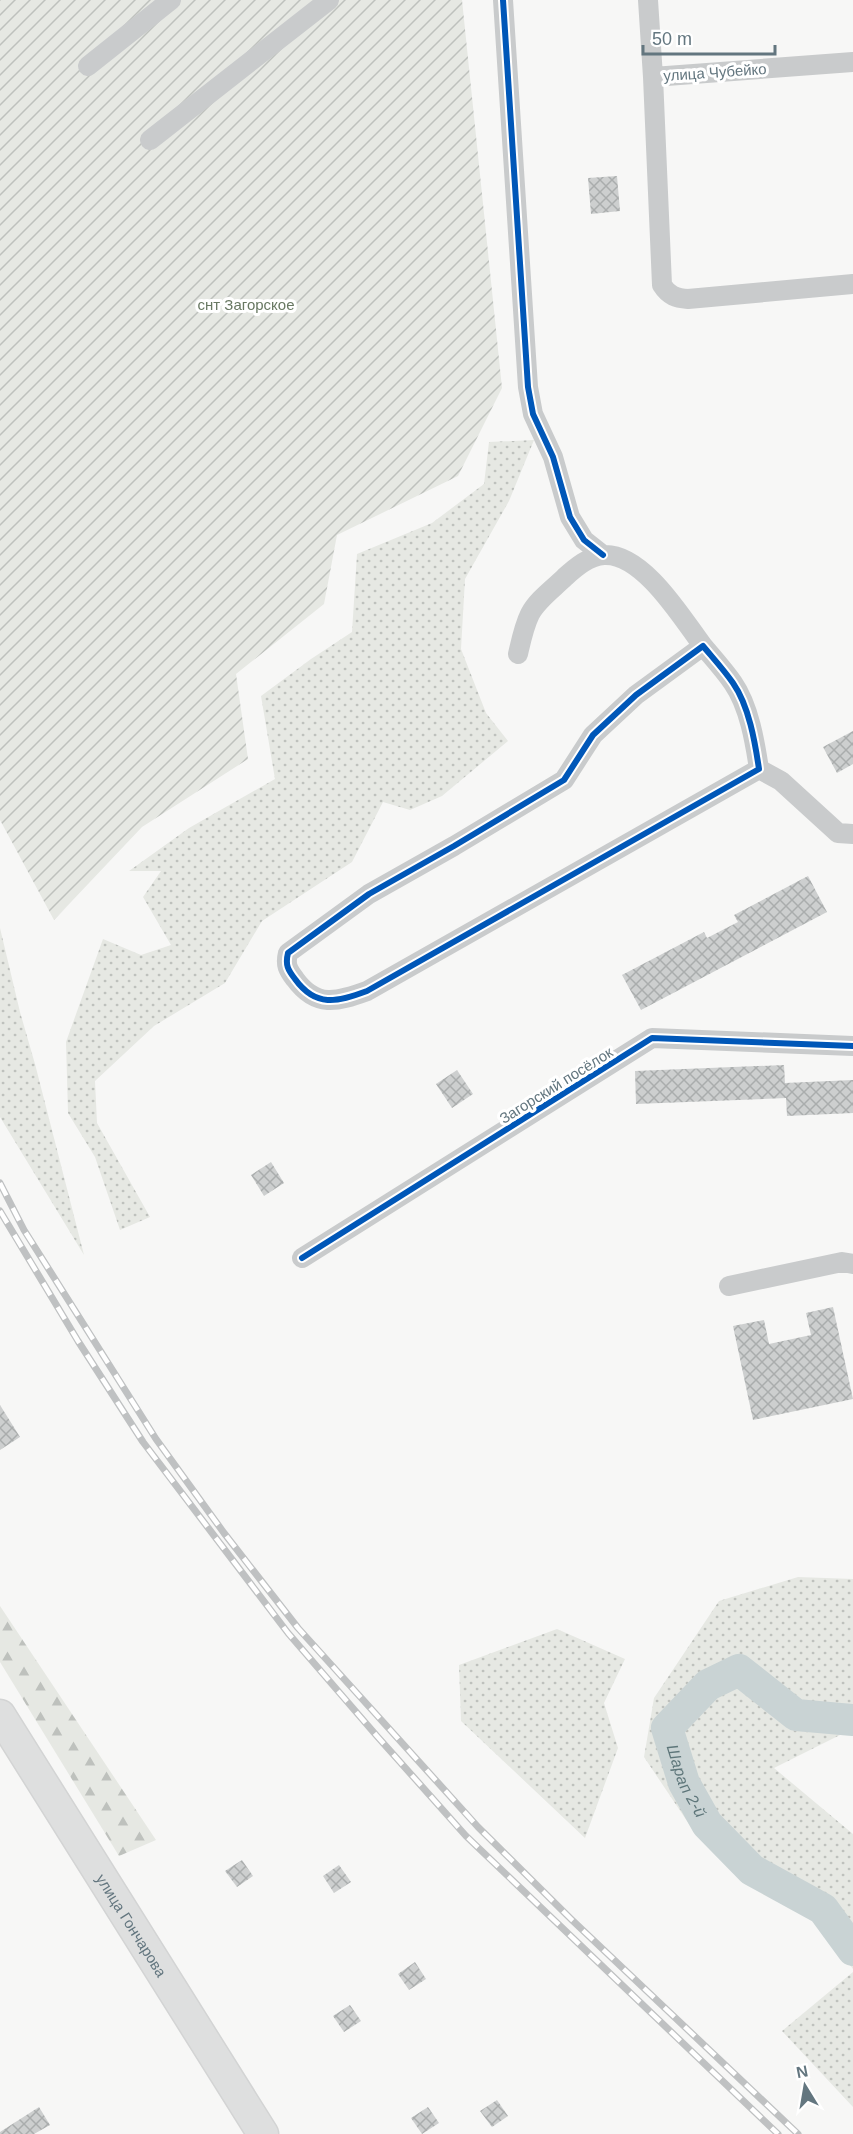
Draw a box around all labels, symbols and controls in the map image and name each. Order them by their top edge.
scale bar [643,18,775,56]
text: 50 m [652,29,692,49]
street label: улица Чубейко [663,60,767,84]
park label: снт Загорское [198,296,294,313]
street label: Загорский посёлок [496,1043,616,1127]
water label: Шарап 2-й [664,1742,710,1820]
street label: улица Гончарова [93,1870,171,1980]
north arrow [775,2056,835,2116]
text: N [795,2062,810,2081]

